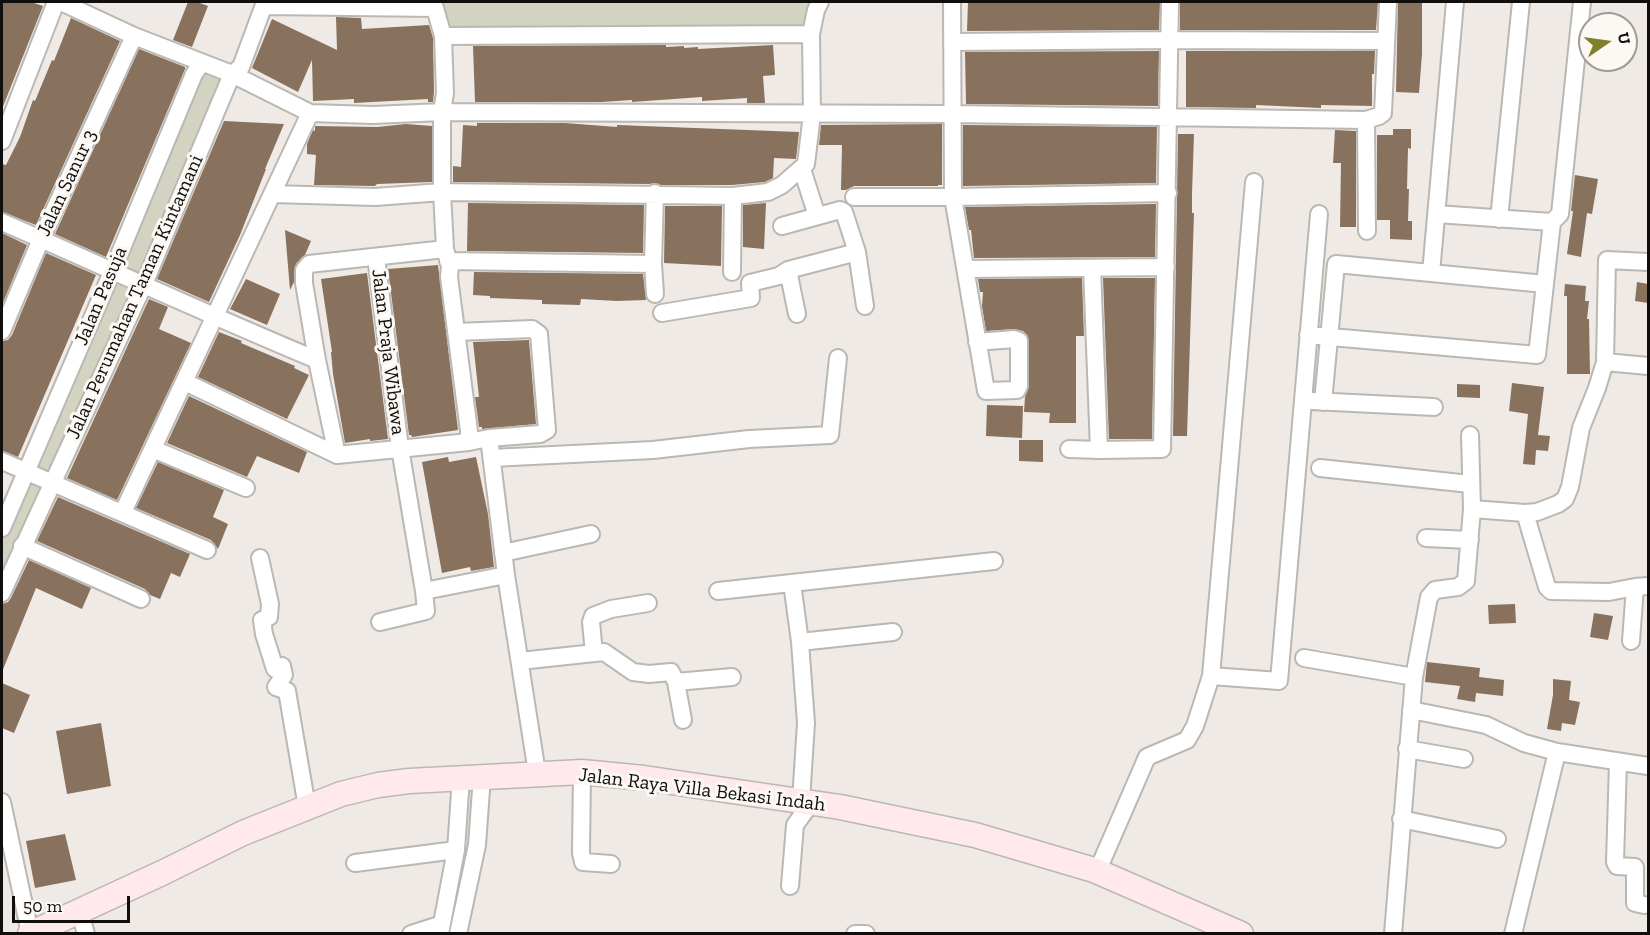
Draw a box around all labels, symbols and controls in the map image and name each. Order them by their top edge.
north arrow [1578,12,1638,72]
text: U [1614,31,1635,46]
street label: Jalan Sanur 3 [32,126,102,240]
street label: Jalan Perumahan Taman Kintamani [61,151,209,443]
street label: Jalan Pasuja [69,243,133,349]
street label: Jalan Praja Wibawa [366,268,410,436]
street label: Jalan Raya Villa Bekasi Indah [577,763,827,817]
scale bar [15,884,134,922]
text: 50 m [23,895,62,917]

